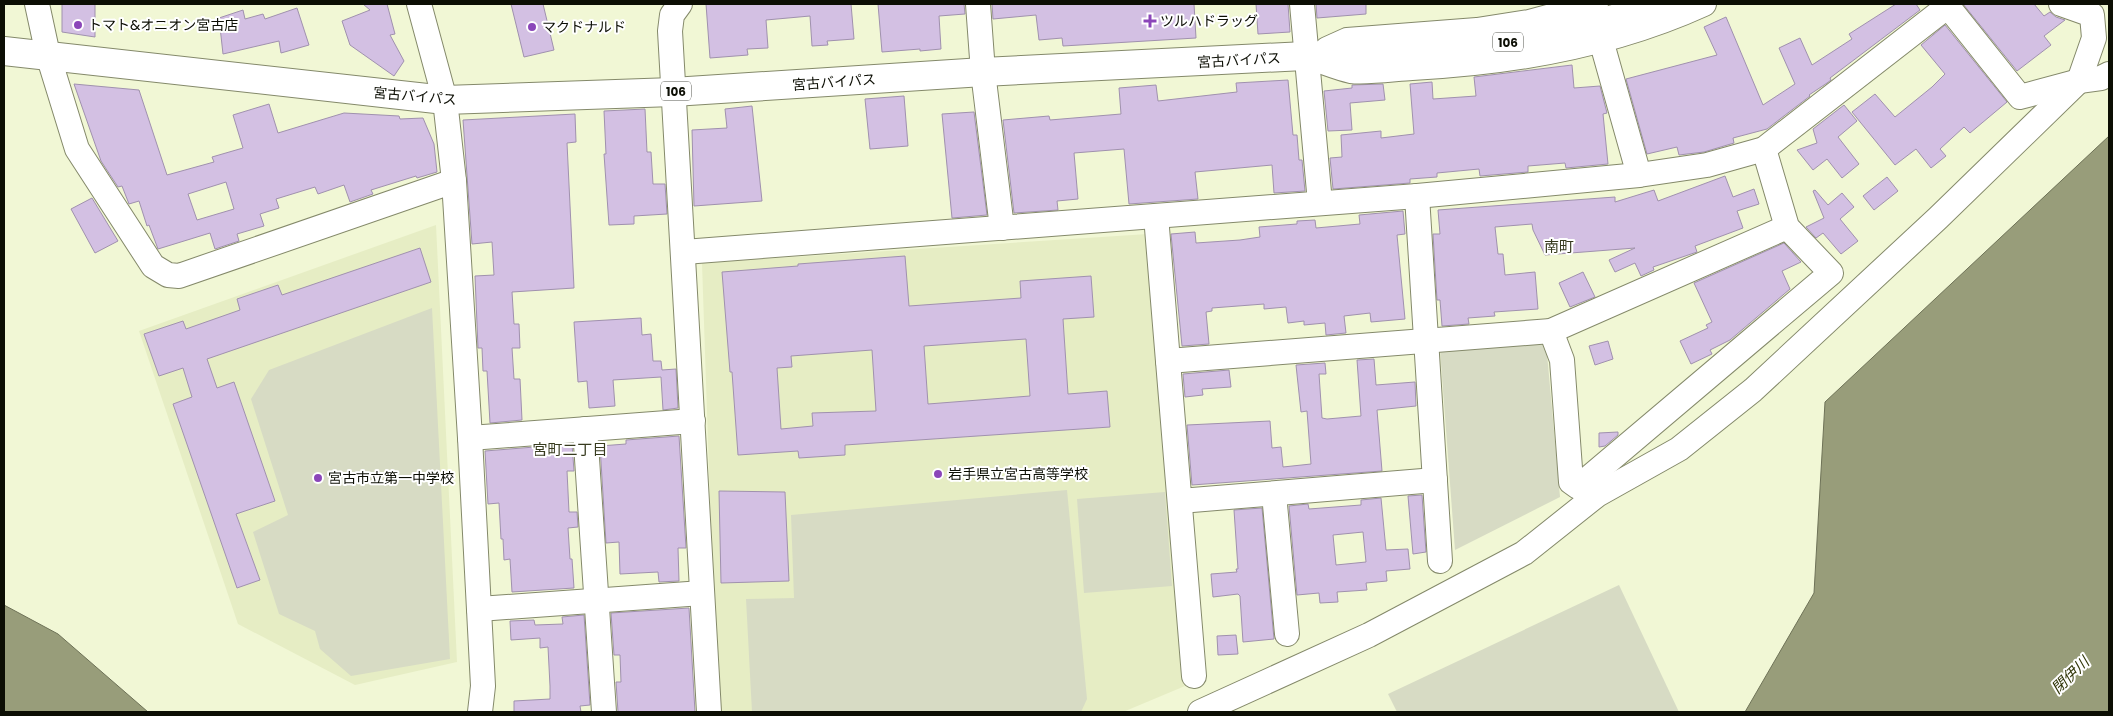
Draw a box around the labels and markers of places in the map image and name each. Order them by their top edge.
place label: ツルハドラッグ [1160,11,1258,31]
place label: トマト&オニオン宮古店 [88,15,238,35]
marker: ツルハドラッグ [1144,15,1156,27]
place label: マクドナルド [542,17,626,37]
marker: トマト&オニオン宮古店 [72,19,84,31]
marker: マクドナルド [526,21,538,33]
place label: 岩手県立宮古高等学校 [948,464,1088,484]
place label: 宮古市立第一中学校 [328,468,454,488]
marker: 岩手県立宮古高等学校 [932,468,944,480]
marker: 宮古市立第一中学校 [312,472,324,484]

